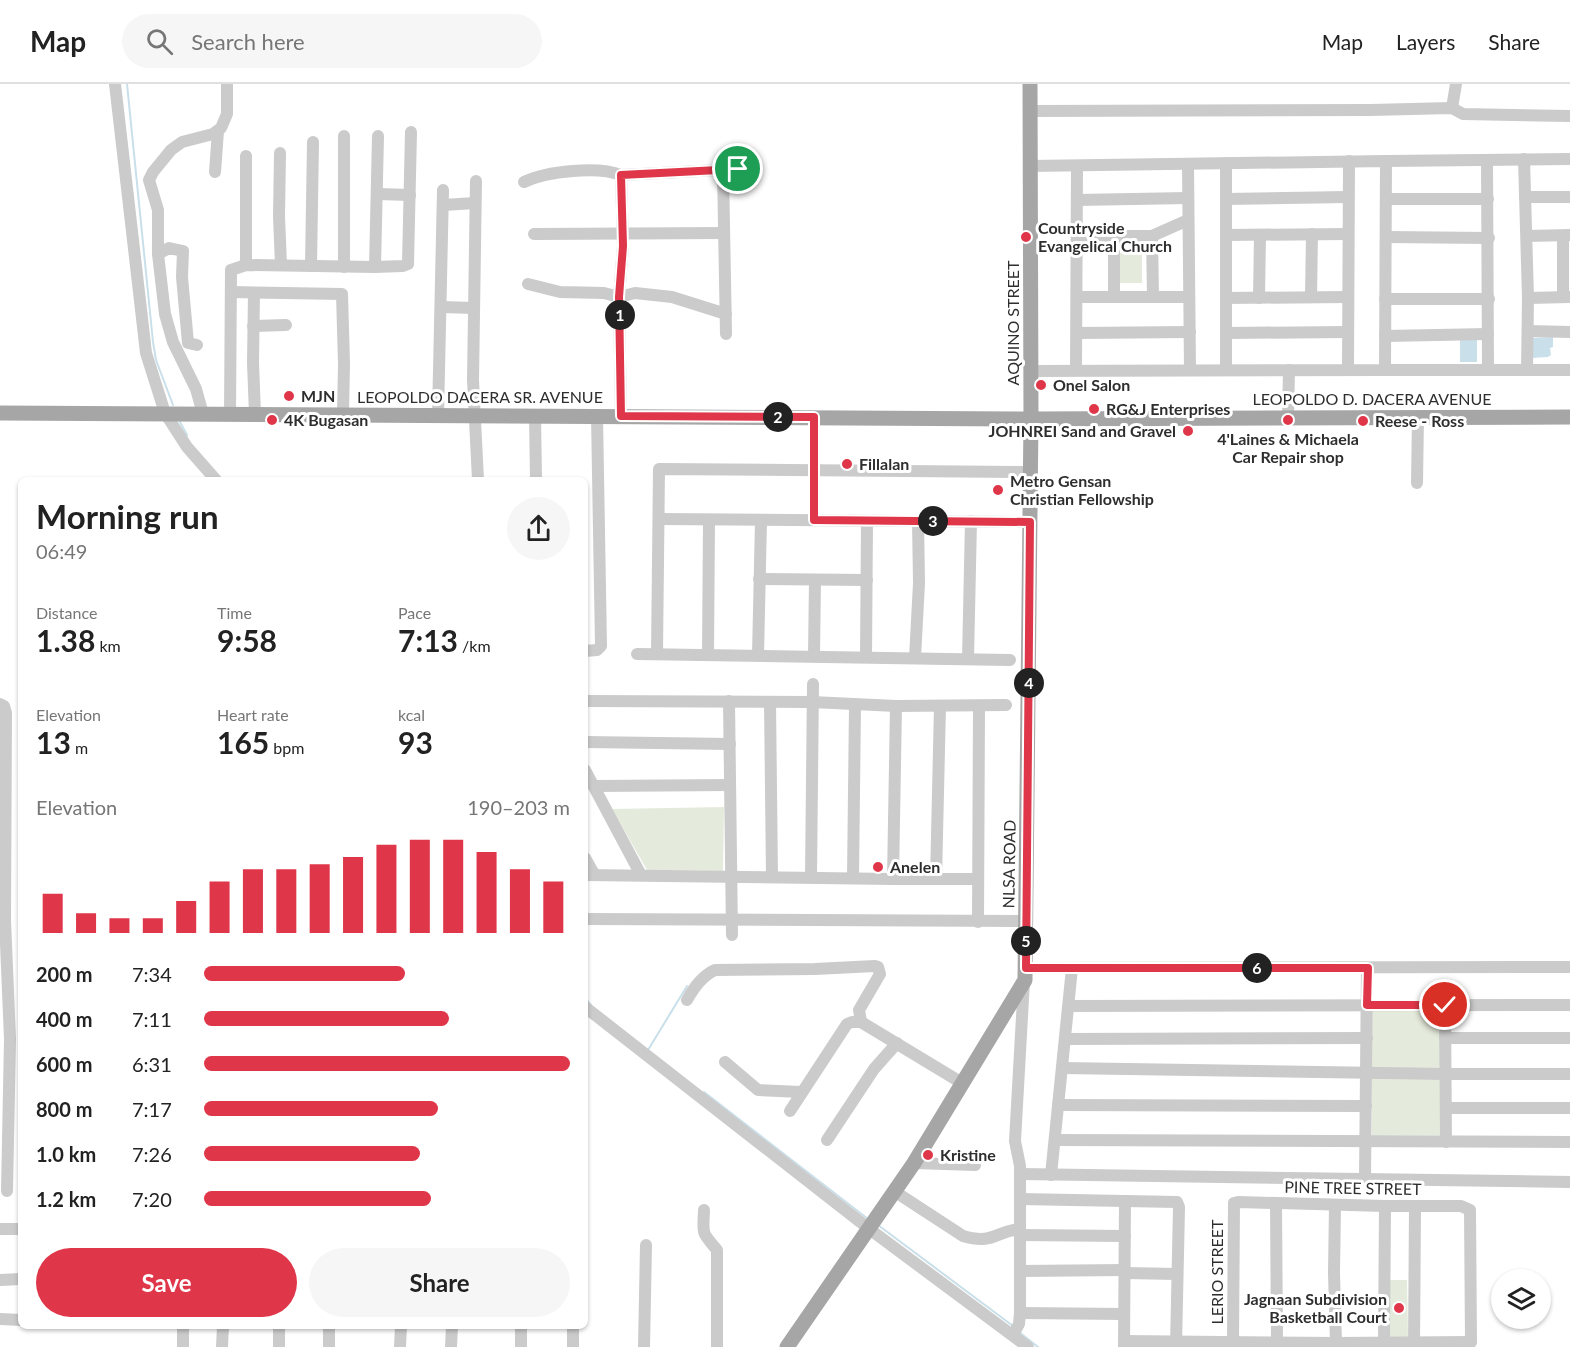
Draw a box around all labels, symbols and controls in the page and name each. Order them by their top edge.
search box [122,14,542,68]
text: Map [30,24,86,58]
icon: search [143,25,176,58]
text: Search here [191,28,305,55]
text: Map [1322,29,1363,54]
text: Layers [1396,29,1455,54]
text: Share [1488,29,1540,54]
pin [712,143,763,194]
icon: arrive [721,152,754,185]
place label: Countryside Evangelical Church [1038,218,1172,255]
marker: Countryside Evangelical Church [1019,230,1033,244]
street label: AQUINO STREET [1003,260,1022,385]
pin: 1 [605,300,635,330]
text: 1 [615,305,625,324]
place label: Onel Salon [1053,375,1130,394]
marker: Onel Salon [1034,378,1048,392]
place label: MJN [301,386,335,405]
street label: LEOPOLDO DACERA SR. AVENUE [357,387,603,406]
marker: MJN [282,389,296,403]
street label: LEOPOLDO D. DACERA AVENUE [1253,389,1491,408]
place label: RG&J Enterprises [1106,399,1230,418]
pin: 2 [763,402,793,432]
marker: RG&J Enterprises [1087,402,1101,416]
text: 2 [773,407,783,426]
place label: 4K Bugasan [284,410,368,429]
place label: Reese - Ross [1375,411,1464,430]
marker: 4K Bugasan [265,413,279,427]
marker: 4'Laines & Michaela Car Repair shop [1281,413,1295,427]
marker: Reese - Ross [1356,414,1370,428]
place label: JOHNREI Sand and Gravel [989,421,1176,440]
marker: JOHNREI Sand and Gravel [1181,424,1195,438]
place label: 4'Laines & Michaela Car Repair shop [1217,429,1359,466]
place label: Fillalan [859,454,909,473]
marker: Fillalan [840,457,854,471]
place label: Metro Gensan Christian Fellowship [1010,471,1154,508]
marker: Metro Gensan Christian Fellowship [991,483,1005,497]
text: Morning run [36,496,219,536]
button: share [507,497,570,560]
pin: 3 [918,506,948,536]
text: 3 [928,511,938,530]
text: 06:49 [36,539,87,563]
text: Distance [36,603,97,622]
text: Time [217,603,252,622]
text: Pace [398,603,431,622]
text: 1.38 [36,622,95,658]
text: 9:58 [217,622,277,658]
text: 7:13 [398,622,458,658]
text: km [95,636,121,655]
text: /km [458,636,491,655]
pin: 4 [1014,668,1044,698]
text: 4 [1024,673,1034,692]
text: Elevation [36,705,101,724]
text: Heart rate [217,705,289,724]
text: kcal [398,705,425,724]
text: 13 [36,724,71,760]
text: 165 [217,724,269,760]
text: 93 [398,724,433,760]
text: m [71,738,88,757]
text: bpm [269,738,304,757]
text: Elevation [36,795,117,819]
text: 190–203 m [467,795,570,819]
street label: NLSA ROAD [998,819,1019,909]
place label: Anelen [889,857,940,876]
marker: Anelen [871,860,885,874]
pin: 5 [1011,926,1041,956]
text: 5 [1021,931,1031,950]
pin: 6 [1242,953,1272,983]
text: 6 [1252,958,1262,977]
text: 200 m [36,962,92,986]
text: 7:34 [132,962,172,986]
pin [1419,979,1470,1030]
icon: check [1428,988,1461,1021]
text: 400 m [36,1007,92,1031]
text: 7:11 [132,1007,172,1031]
text: 600 m [36,1052,92,1076]
text: 6:31 [132,1052,172,1076]
text: 800 m [36,1097,92,1121]
text: 7:17 [132,1097,172,1121]
text: 1.0 km [36,1142,96,1166]
text: 7:26 [132,1142,172,1166]
place label: Kristine [940,1145,996,1164]
marker: Kristine [921,1148,935,1162]
street label: PINE TREE STREET [1284,1177,1422,1198]
text: 1.2 km [36,1187,96,1211]
text: 7:20 [132,1187,172,1211]
street label: LERIO STREET [1207,1219,1226,1324]
button: Save [36,1248,297,1317]
button: Share [309,1248,570,1317]
map controls [1491,1269,1551,1329]
button: layers [1491,1269,1551,1329]
place label: Jagnaan Subdivision Basketball Court [1244,1289,1387,1326]
marker: Jagnaan Subdivision Basketball Court [1392,1301,1406,1315]

